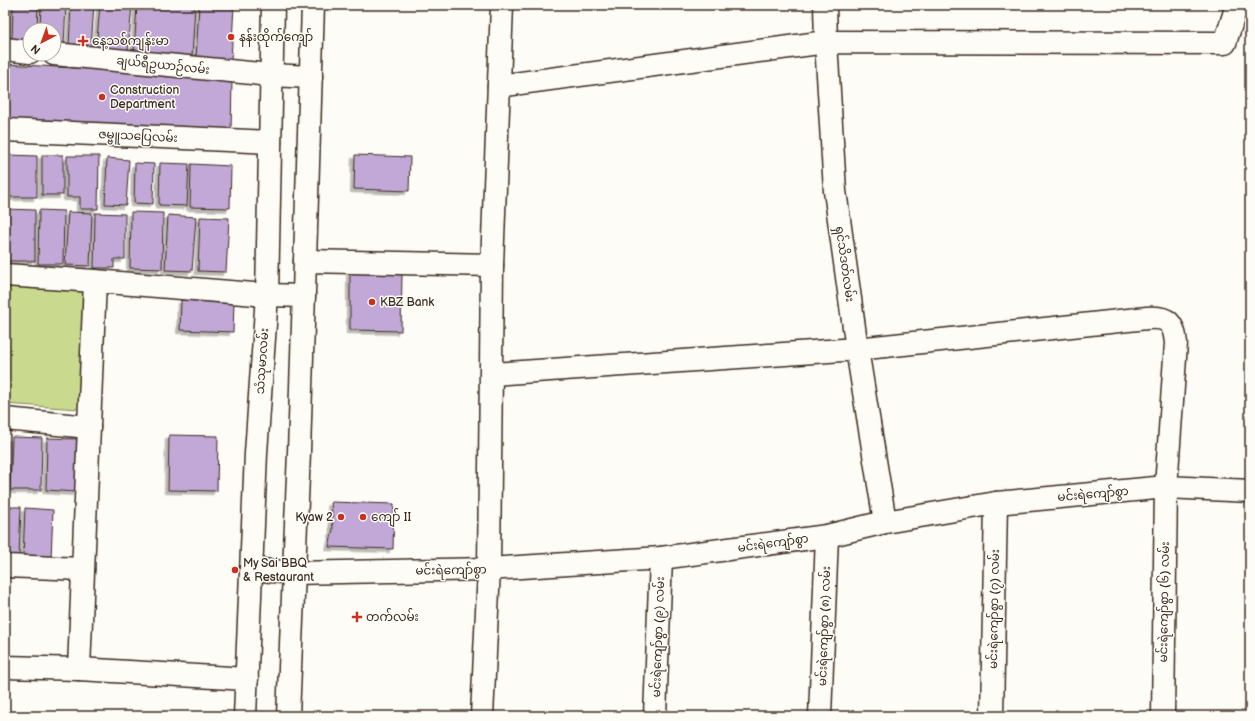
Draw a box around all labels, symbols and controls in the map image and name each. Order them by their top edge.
north arrow [22,22,62,62]
place label: နန်းထိုက်ကျော် [239,28,313,47]
place label: နေ့သစ်ကျန်းမာ [92,32,169,51]
marker: နန်းထိုက်ကျော် [226,32,236,42]
marker: နေ့သစ်ကျန်းမာ [77,35,89,47]
text: N [28,42,43,57]
street label: ချယ်ရီဥယာဉ်လမ်း [115,51,210,80]
place label: Construction Department [110,83,179,112]
marker: Construction Department [97,92,107,102]
street label: ဇမ္ဗူသပြေလမ်း [98,125,178,148]
street label: ရှင်သိဒတ်လမ်း [830,225,859,303]
place label: KBZ Bank [380,295,434,310]
marker: KBZ Bank [367,297,377,307]
street label: သံသုမာလမ်း [251,327,274,395]
street label: မင်းရဲကျော်စွာ [1057,482,1129,507]
place label: ကျော် II [371,508,411,527]
place label: Kyaw 2 [295,510,333,525]
marker: Kyaw 2 [336,512,346,522]
marker: ကျော် II [358,512,368,522]
street label: မင်းရဲကျော်စွာ [736,529,810,558]
street label: မင်းရဲကျော်စွာ (၆) လမ်း [1154,541,1175,663]
street label: မင်းရဲကျော်စွာ (၇) လမ်း [984,549,1005,669]
place label: My Sai BBQ & Restaurant [243,556,314,585]
street label: မင်းရဲကျော်စွာ [415,560,487,581]
marker: My Sai BBQ & Restaurant [230,565,240,575]
street label: မင်းရဲကျော်စွာ (၈) လမ်း [813,566,836,686]
street label: မင်းရဲကျော်စွာ (၉) လမ်း [647,576,670,698]
place label: တက်လမ်း [366,608,419,625]
marker: တက်လမ်း [351,611,363,623]

